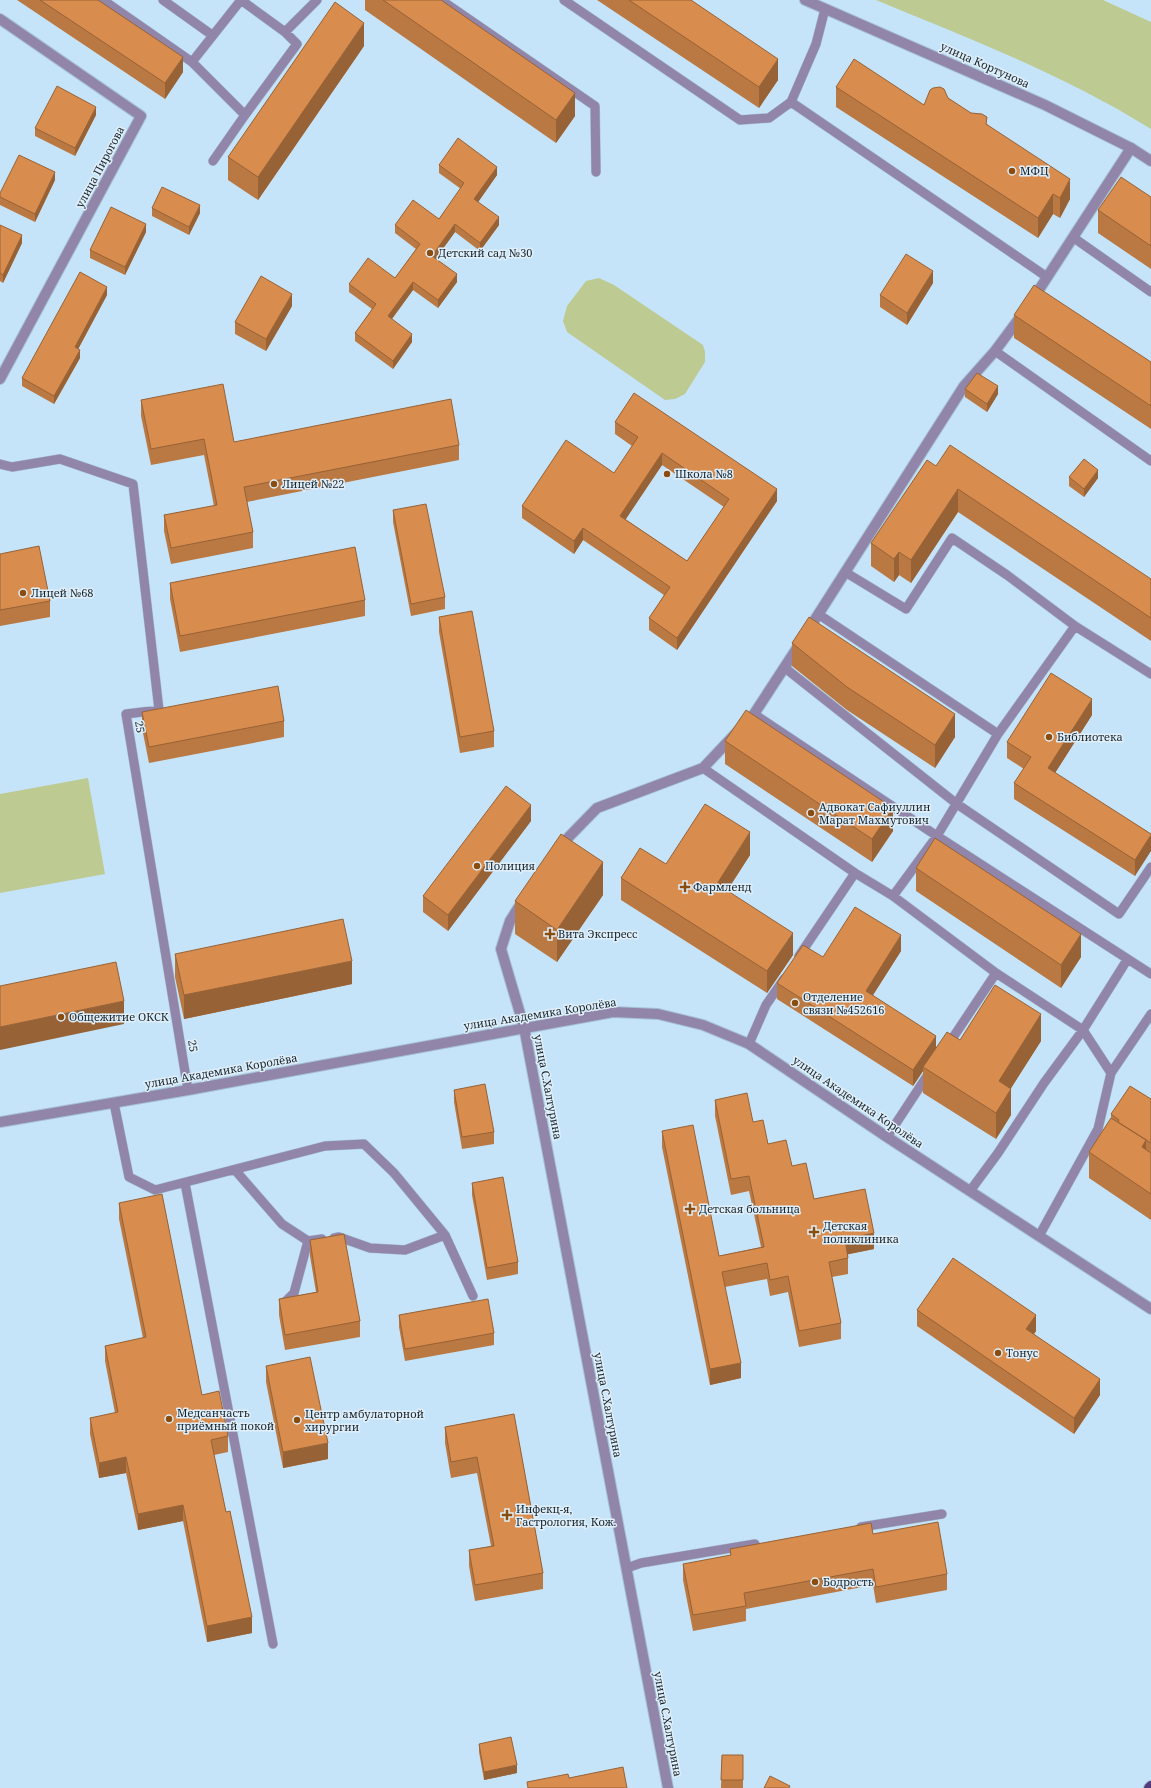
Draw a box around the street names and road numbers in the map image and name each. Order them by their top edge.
street label: улица Кортунова [938,38,1032,91]
street label: улица Пирогова [72,123,127,210]
street label: 25 [132,720,149,734]
street label: улица Академика Королёва [462,994,617,1033]
street label: улица С.Халтурина [531,1033,566,1141]
street label: 25 [185,1039,202,1053]
street label: улица Академика Королёва [143,1050,298,1091]
street label: улица Академика Королёва [790,1052,927,1151]
street label: улица С.Халтурина [591,1351,626,1459]
street label: улица С.Халтурина [651,1670,686,1778]

